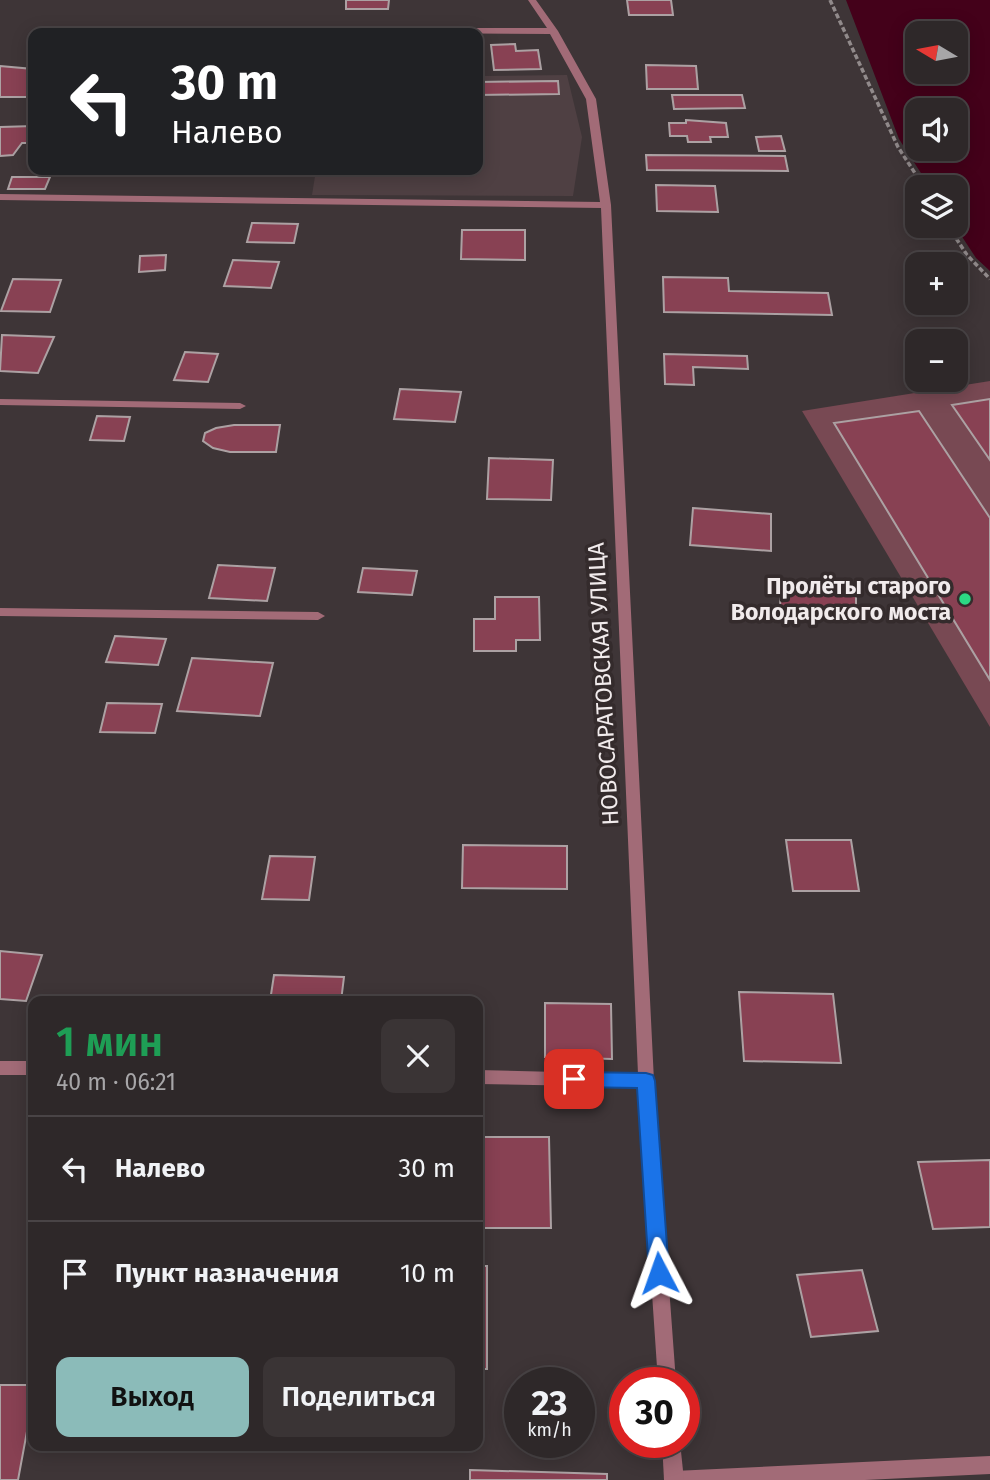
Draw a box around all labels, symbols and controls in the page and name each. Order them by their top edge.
north arrow [905,21,968,84]
map controls [905,21,968,392]
text: 30 m [171,53,278,112]
icon: left [56,56,147,147]
button: sound [905,98,968,161]
text: Налево [171,113,283,151]
button: layers [905,175,968,238]
button: + [905,252,968,315]
button: − [905,329,968,392]
street label: НОВОСАРАТОВСКАЯ УЛИЦА [582,541,624,826]
place label: Пролёты старого Володарского моста [731,572,951,626]
marker: Пролёты старого Володарского моста [957,591,973,607]
text: 1 мин [56,1017,163,1067]
button: close [381,1019,455,1093]
pin [544,1049,604,1109]
icon: arrive [555,1060,593,1098]
text: 40 m · 06:21 [56,1068,176,1096]
icon: left [56,1150,94,1188]
text: Налево [115,1153,205,1184]
text: 30 m [398,1153,455,1184]
position arrow [622,1236,696,1310]
icon: arrive [56,1255,94,1293]
text: Пункт назначения [115,1258,339,1289]
text: 10 m [400,1258,455,1289]
button: Выход [56,1357,249,1437]
button: Поделиться [263,1357,455,1437]
speed limit sign: 30 [609,1367,700,1458]
text: 23 [531,1382,568,1424]
text: km/h [527,1419,572,1441]

